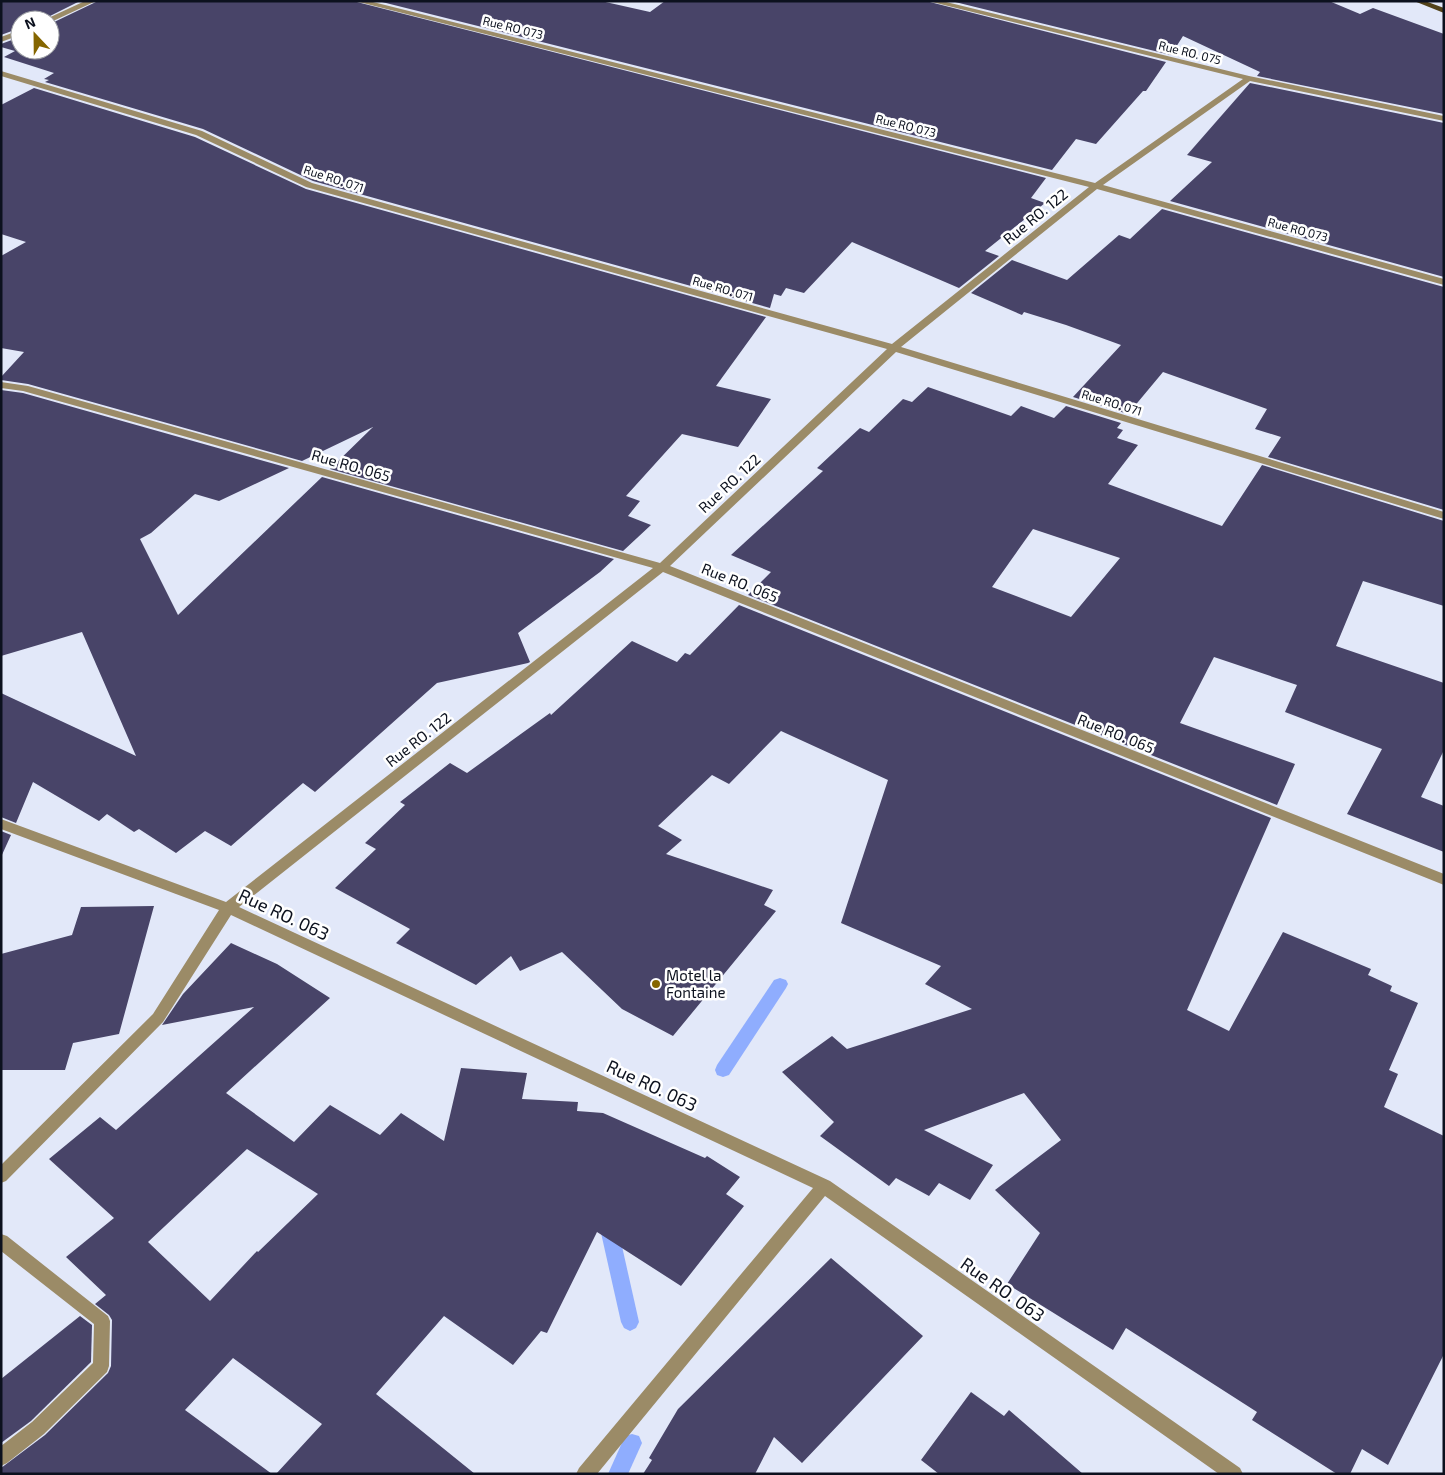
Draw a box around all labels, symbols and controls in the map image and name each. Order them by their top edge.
north arrow [10,10,60,60]
text: N [22,13,38,32]
street label: Rue RO 073 [481,13,545,41]
street label: Rue RO. 075 [1157,37,1223,67]
street label: Rue RO 073 [874,111,938,139]
street label: Rue RO. 071 [302,162,366,194]
street label: Rue RO. 122 [999,184,1071,248]
street label: Rue RO 073 [1266,214,1330,244]
street label: Rue RO. 071 [691,273,755,303]
street label: Rue RO. 071 [1080,386,1144,418]
street label: Rue RO. 065 [310,445,392,485]
street label: Rue RO. 122 [694,450,764,516]
street label: Rue RO. 065 [699,558,781,606]
street label: Rue RO. 122 [382,708,454,770]
street label: Rue RO. 065 [1075,709,1157,757]
street label: Rue RO. 063 [235,883,333,945]
place label: Motel la Fontaine [666,966,726,1001]
marker: Motel la Fontaine [650,978,662,990]
street label: Rue RO. 063 [603,1054,701,1116]
street label: Rue RO. 063 [957,1252,1049,1326]

